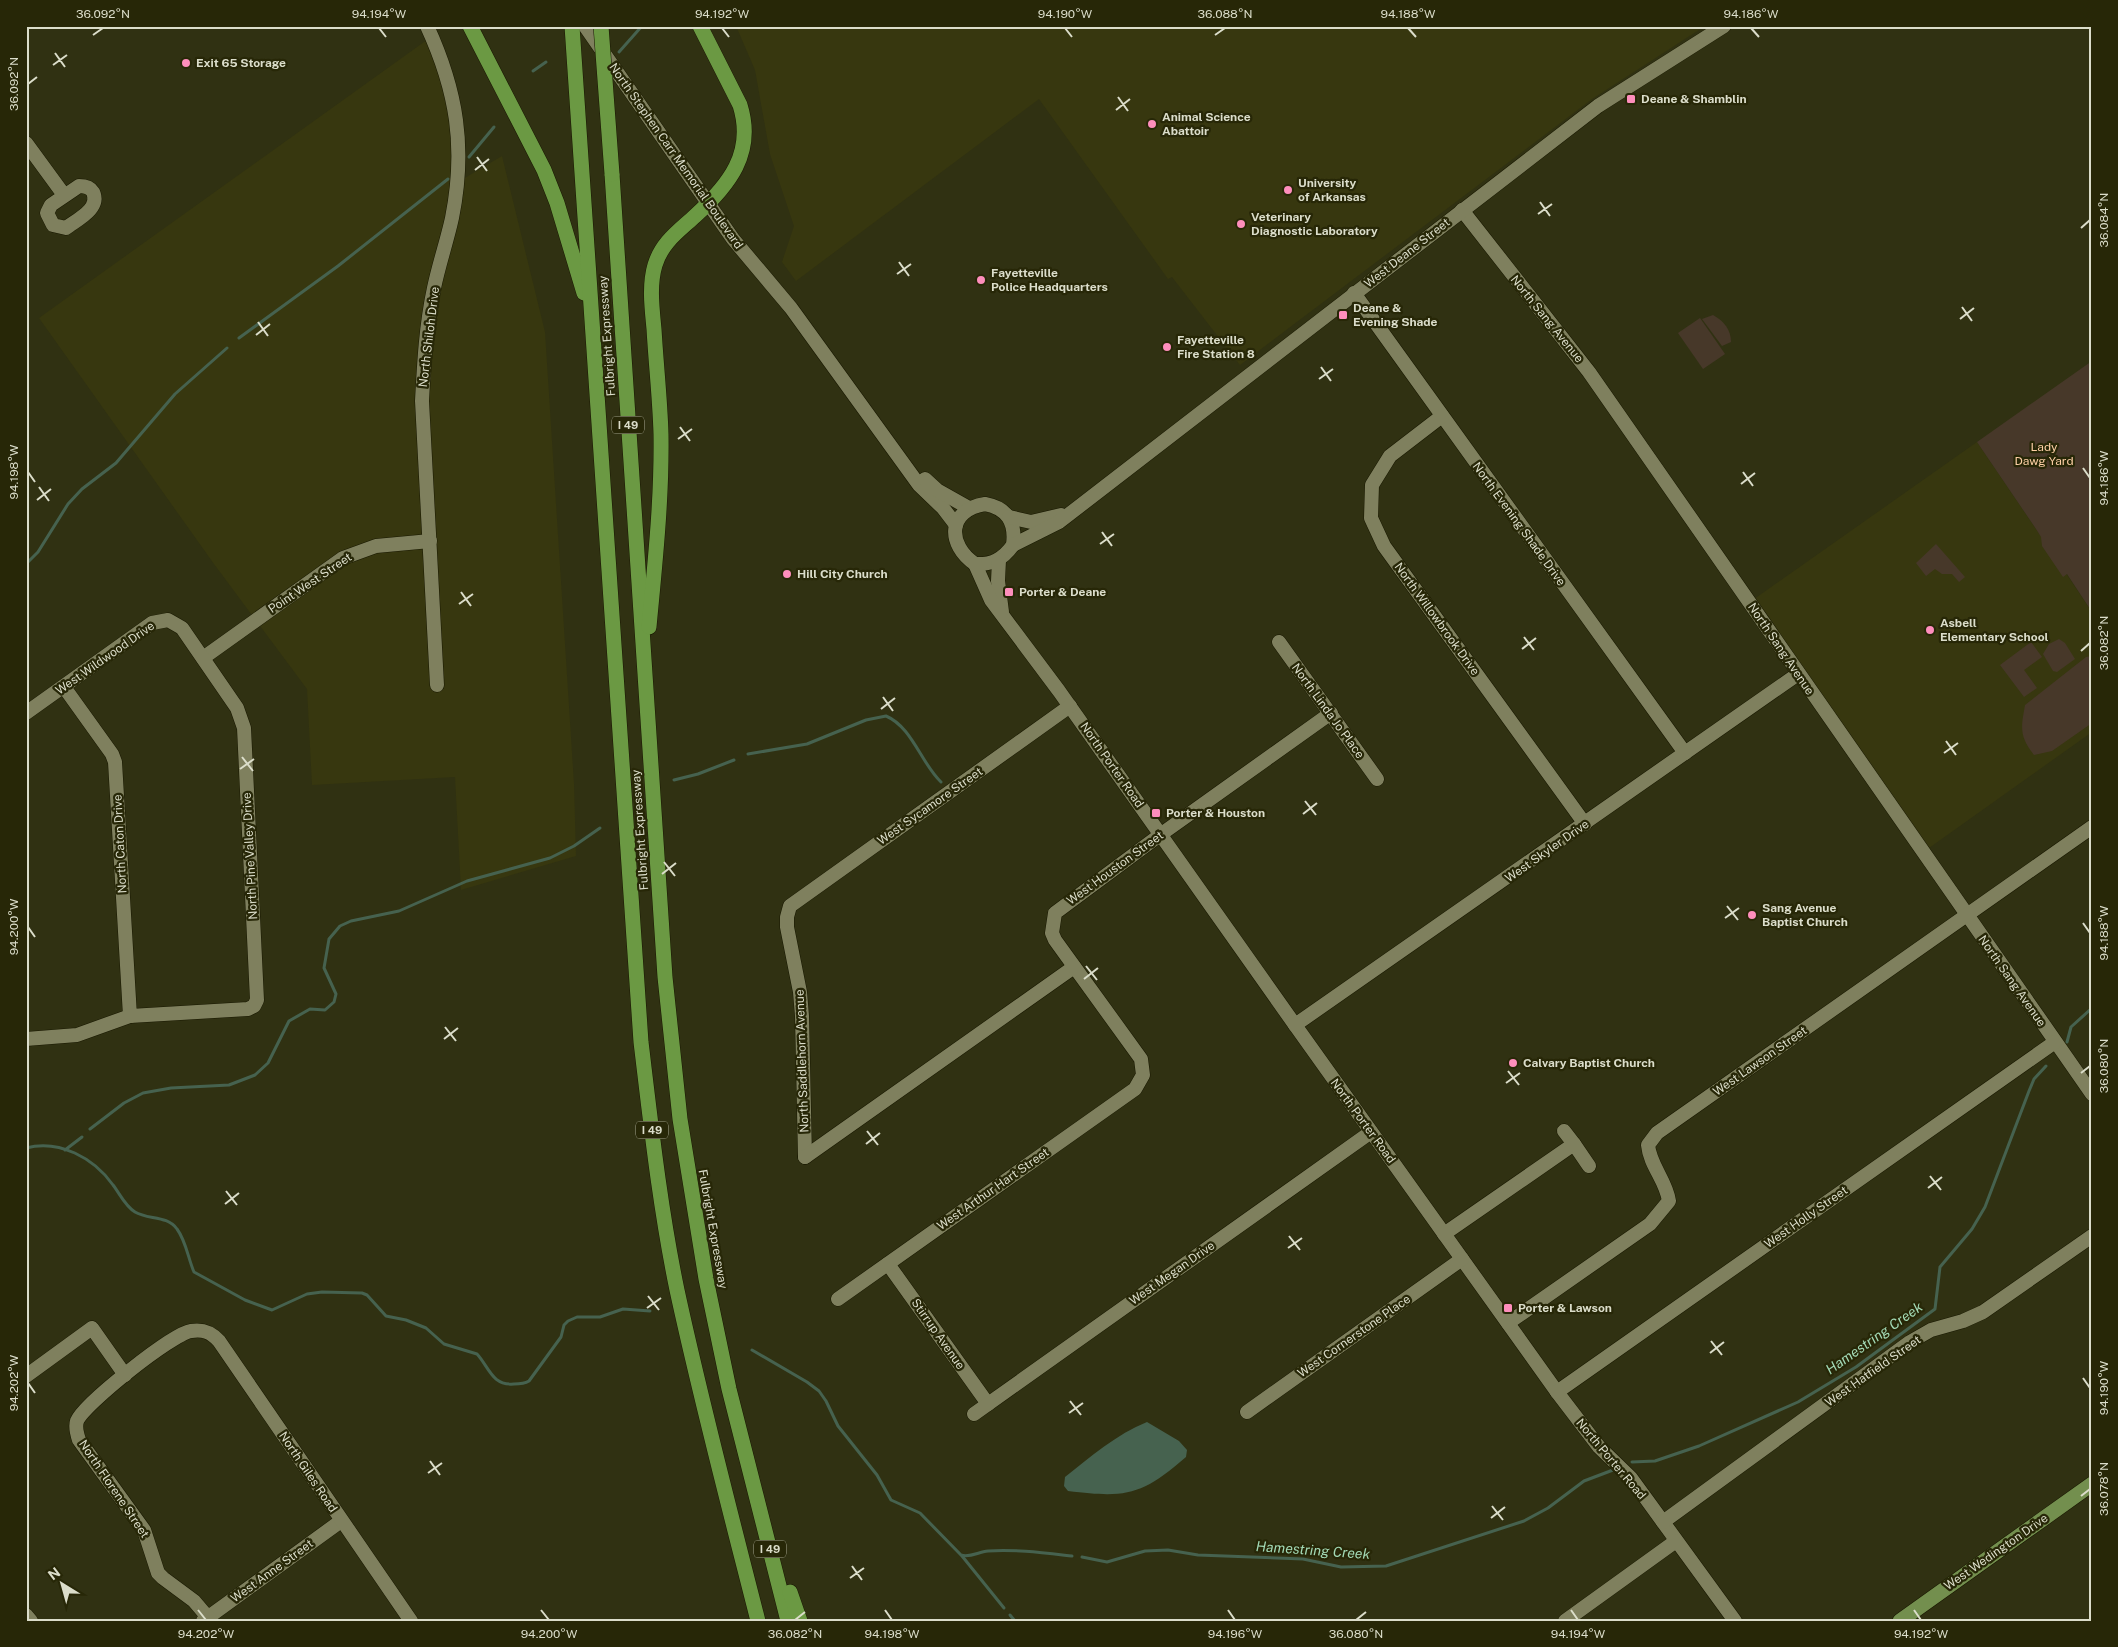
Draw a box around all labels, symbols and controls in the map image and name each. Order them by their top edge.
text: 36.092°N [76,7,130,21]
text: 94.194°W [352,7,407,21]
text: 94.192°W [695,7,750,21]
text: 94.190°W [1038,7,1093,21]
text: 36.088°N [1198,7,1252,21]
text: 94.188°W [1380,7,1436,21]
text: 94.186°W [1724,7,1779,21]
place label: Exit 65 Storage [196,56,286,70]
text: 36.092°N [7,57,21,111]
marker: Exit 65 Storage [180,57,192,69]
street label: North Stephen Carr Memorial Boulevard [606,61,746,251]
place label: Deane & Shamblin [1641,92,1747,106]
marker: Deane & Shamblin [1625,93,1637,105]
place label: Animal Science Abattoir [1162,110,1251,138]
marker: Animal Science Abattoir [1146,118,1158,130]
place label: University of Arkansas [1298,176,1366,204]
marker: University of Arkansas [1282,184,1294,196]
text: 36.084°N [2097,193,2111,247]
place label: Veterinary Diagnostic Laboratory [1251,210,1378,238]
street label: West Deane Street [1362,215,1453,291]
marker: Veterinary Diagnostic Laboratory [1235,218,1247,230]
place label: Fayetteville Police Headquarters [991,266,1108,294]
street label: North Sang Avenue [1508,273,1587,365]
marker: Fayetteville Police Headquarters [975,274,987,286]
street label: Fulbright Expressway [596,275,618,397]
street label: North Shiloh Drive [416,286,442,388]
place label: Deane & Evening Shade [1353,301,1438,329]
marker: Deane & Evening Shade [1337,309,1349,321]
place label: Fayetteville Fire Station 8 [1177,333,1255,361]
marker: Fayetteville Fire Station 8 [1161,341,1173,353]
road number: I 49 [612,416,644,434]
park label: Lady Dawg Yard [2014,440,2074,468]
text: 94.198°W [7,444,21,499]
text: 94.186°W [2097,450,2111,505]
street label: North Evening Shade Drive [1470,460,1569,589]
street label: Point West Street [266,550,355,616]
street label: North Willowbrook Drive [1392,560,1483,678]
place label: Hill City Church [797,567,888,581]
marker: Hill City Church [781,568,793,580]
place label: Porter & Deane [1019,585,1106,599]
marker: Porter & Deane [1003,586,1015,598]
street label: North Sang Avenue [1745,600,1817,698]
place label: Asbell Elementary School [1940,616,2049,644]
text: 36.082°N [2097,616,2111,670]
street label: West Wildwood Drive [53,618,157,697]
marker: Asbell Elementary School [1924,624,1936,636]
street label: North Linda Jo Place [1289,661,1367,761]
street label: North Porter Road [1077,720,1147,810]
street label: West Sycamore Street [875,764,986,848]
street label: Fulbright Expressway [629,769,651,891]
street label: North Pine Valley Drive [240,792,260,920]
street label: North Caton Drive [110,794,130,894]
place label: Porter & Houston [1166,806,1265,820]
marker: Porter & Houston [1150,807,1162,819]
street label: West Skyler Drive [1502,817,1592,885]
street label: West Houston Street [1064,828,1166,908]
text: 94.200°W [7,898,21,955]
place label: Sang Avenue Baptist Church [1762,901,1848,929]
text: 94.188°W [2097,905,2111,961]
marker: Sang Avenue Baptist Church [1746,909,1758,921]
street label: North Sang Avenue [1975,933,2049,1029]
street label: North Saddlehorn Avenue [792,989,811,1133]
street label: West Lawson Street [1710,1023,1810,1099]
text: 36.080°N [2097,1039,2111,1093]
place label: Calvary Baptist Church [1523,1056,1655,1070]
marker: Calvary Baptist Church [1507,1057,1519,1069]
street label: North Porter Road [1328,1076,1398,1166]
road number: I 49 [636,1122,668,1138]
street label: West Arthur Hart Street [934,1145,1052,1233]
street label: Fulbright Expressway [696,1168,730,1290]
street label: West Holly Street [1762,1183,1851,1251]
street label: West Megan Drive [1127,1238,1218,1308]
street label: West Cornerstone Place [1295,1292,1413,1380]
street label: Stirrup Avenue [908,1296,968,1372]
water label: Hamestring Creek [1823,1298,1926,1377]
place label: Porter & Lawson [1518,1301,1612,1315]
marker: Porter & Lawson [1502,1302,1514,1314]
street label: West Hatfield Street [1822,1332,1924,1409]
text: 94.202°W [7,1354,21,1411]
text: 94.190°W [2097,1360,2111,1415]
street label: North Porter Road [1573,1416,1649,1502]
street label: North Giles Road [276,1429,340,1515]
street label: North Florene Street [76,1437,152,1541]
text: 36.078°N [2097,1462,2111,1516]
street label: West Wedington Drive [1942,1511,2051,1593]
street label: West Anne Street [228,1536,316,1606]
water label: Hamestring Creek [1255,1538,1371,1562]
road number: I 49 [754,1540,786,1558]
north arrow [38,1560,88,1610]
text: N [45,1564,63,1583]
text: 94.202°W [178,1627,235,1641]
text: 94.200°W [521,1627,578,1641]
text: 36.082°N [768,1627,822,1641]
text: 94.198°W [865,1627,920,1641]
text: 94.196°W [1208,1627,1263,1641]
text: 36.080°N [1329,1627,1383,1641]
text: 94.194°W [1551,1627,1606,1641]
text: 94.192°W [1894,1627,1949,1641]

